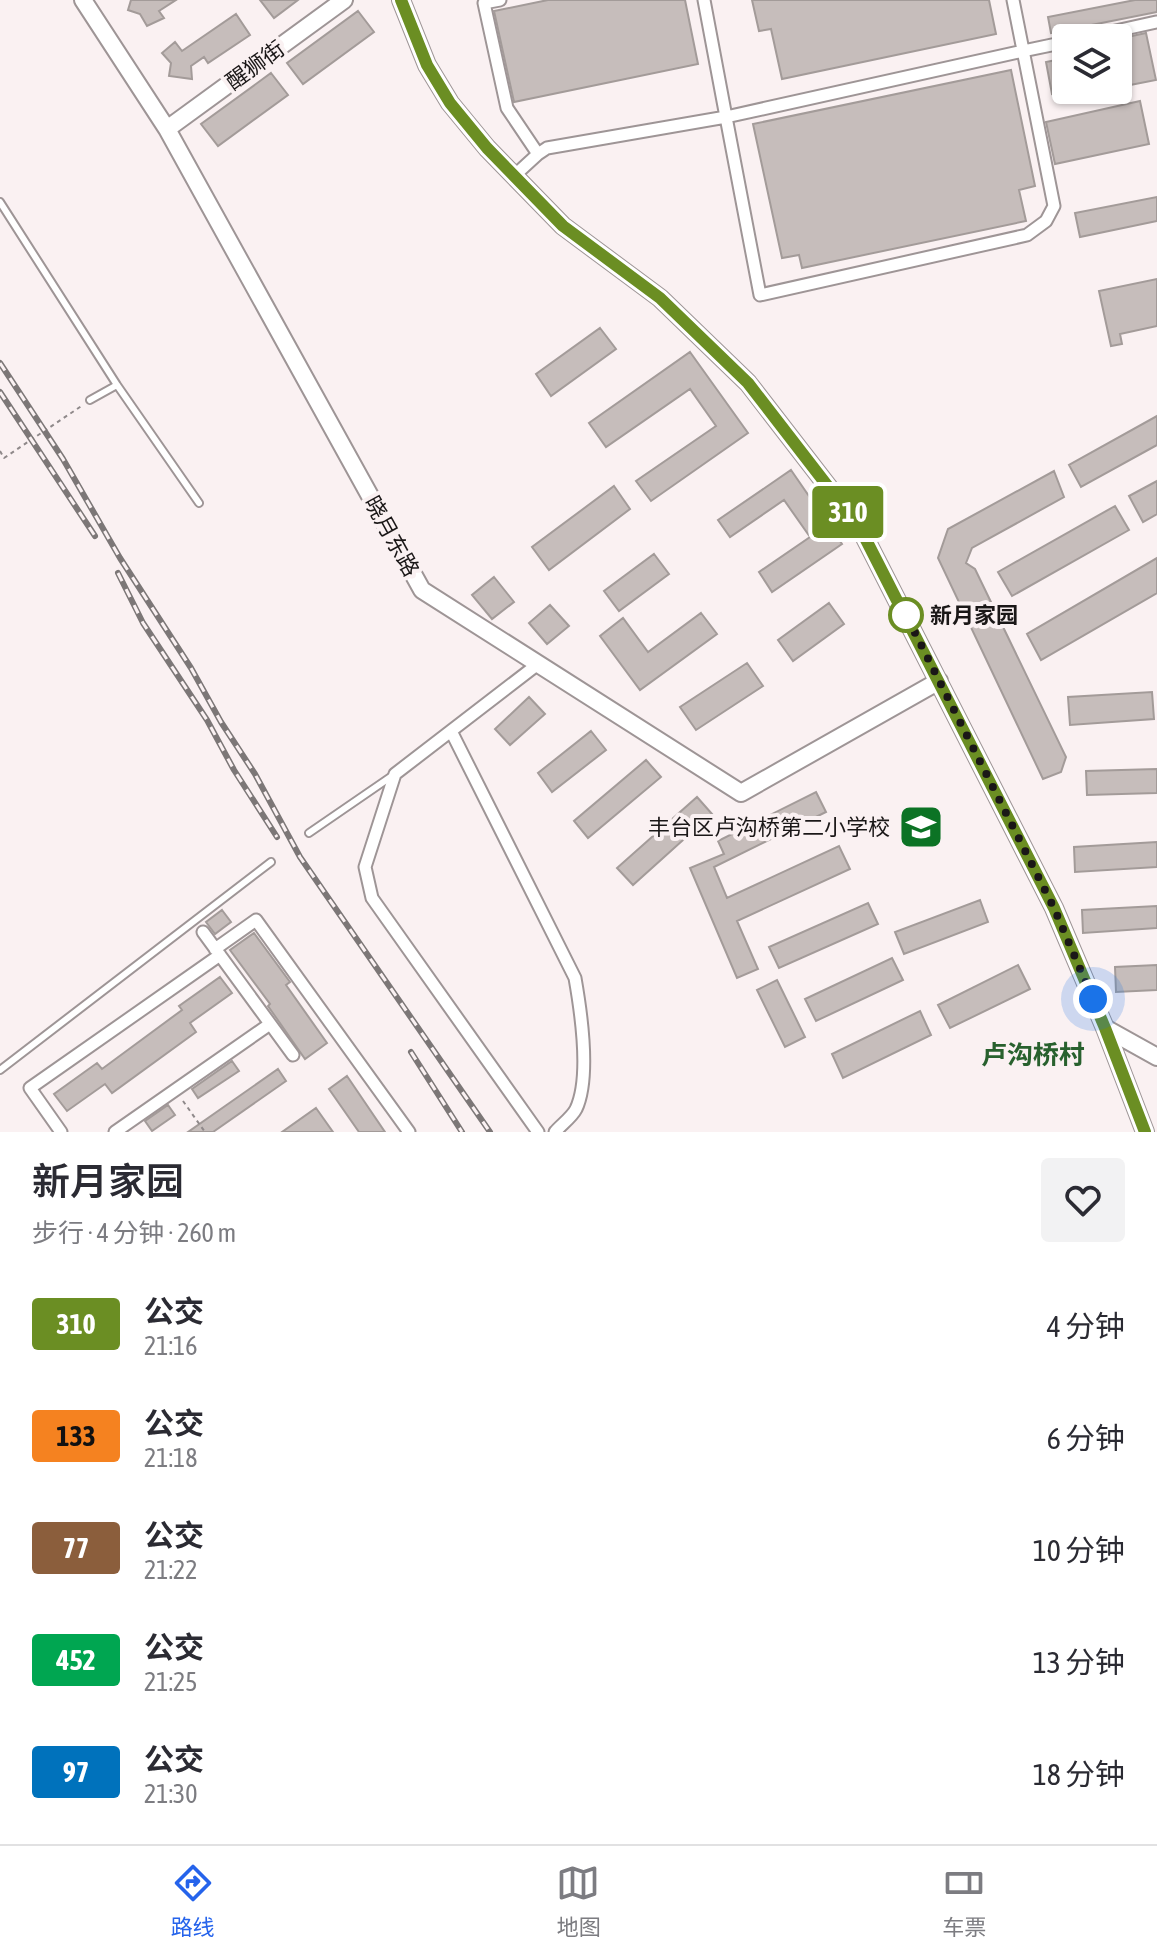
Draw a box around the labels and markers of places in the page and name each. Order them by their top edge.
marker: 新月家园 [889,598,923,632]
place label: 新月家园 [930,602,1018,628]
school or university icon: 丰台区卢沟桥第二小学校 [897,803,945,851]
place label: 丰台区卢沟桥第二小学校 [648,814,890,840]

